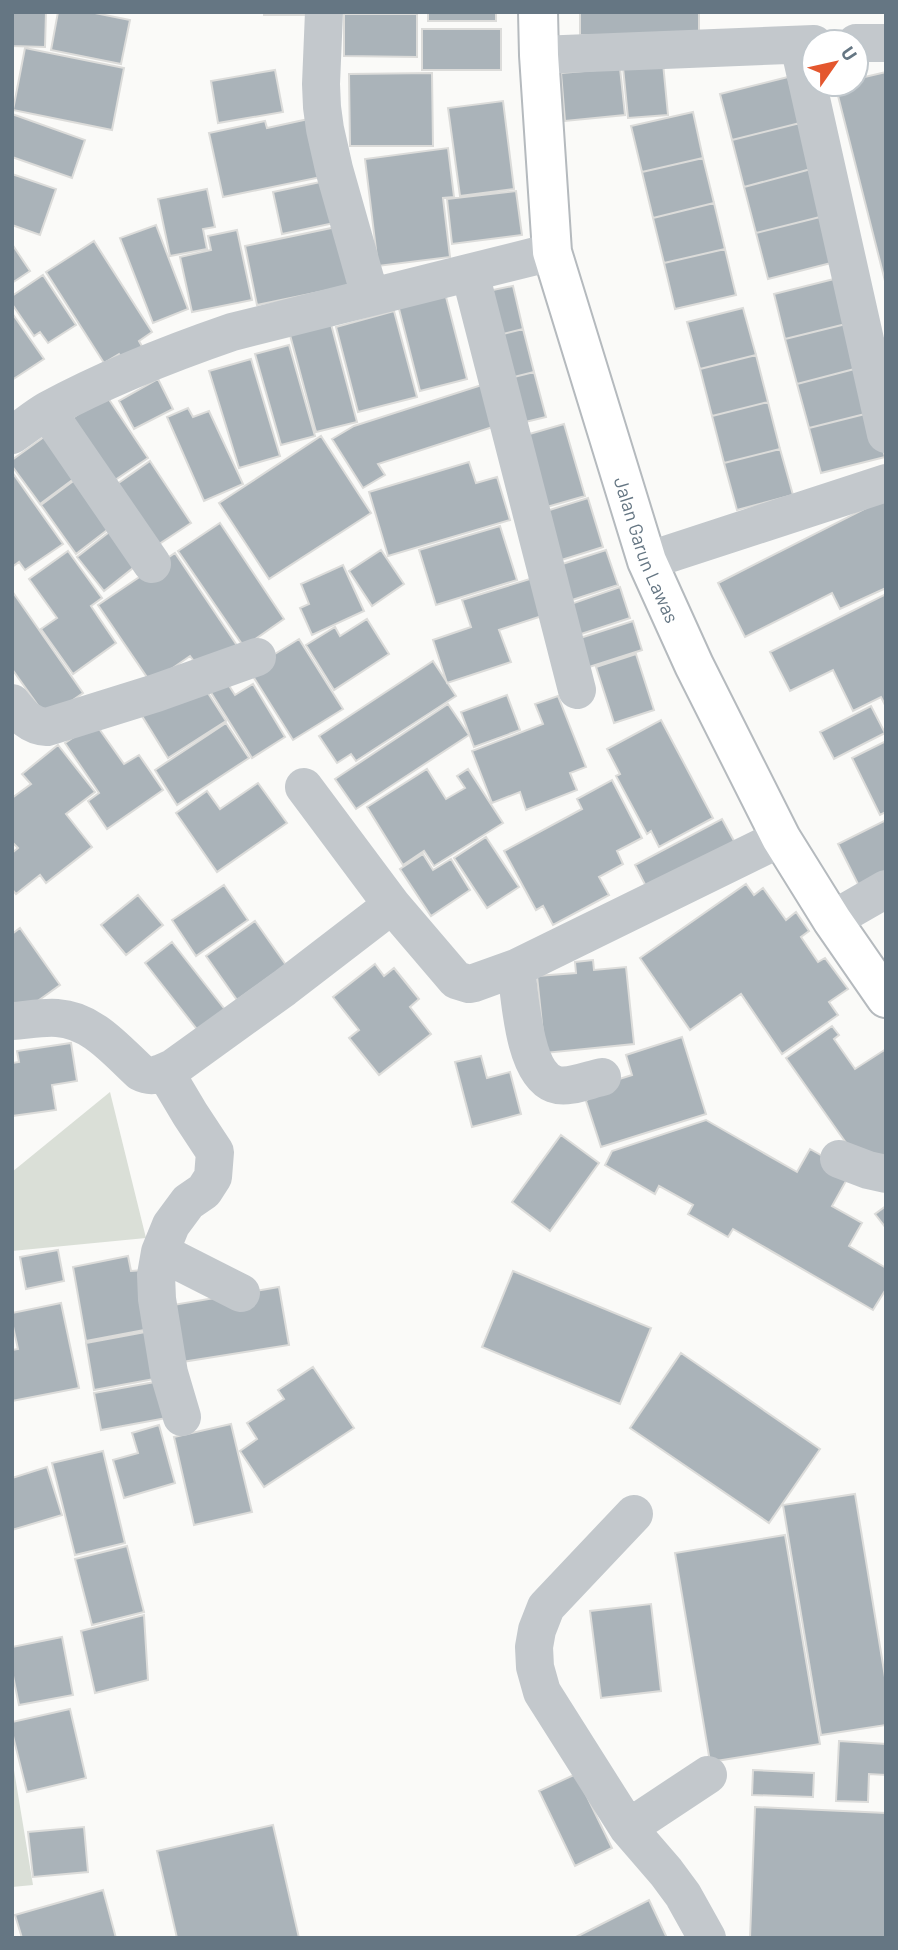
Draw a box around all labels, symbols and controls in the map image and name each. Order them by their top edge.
north arrow [800,28,870,98]
text: U [837,42,862,65]
street label: Jalan Garun Lawas [610,474,685,626]

